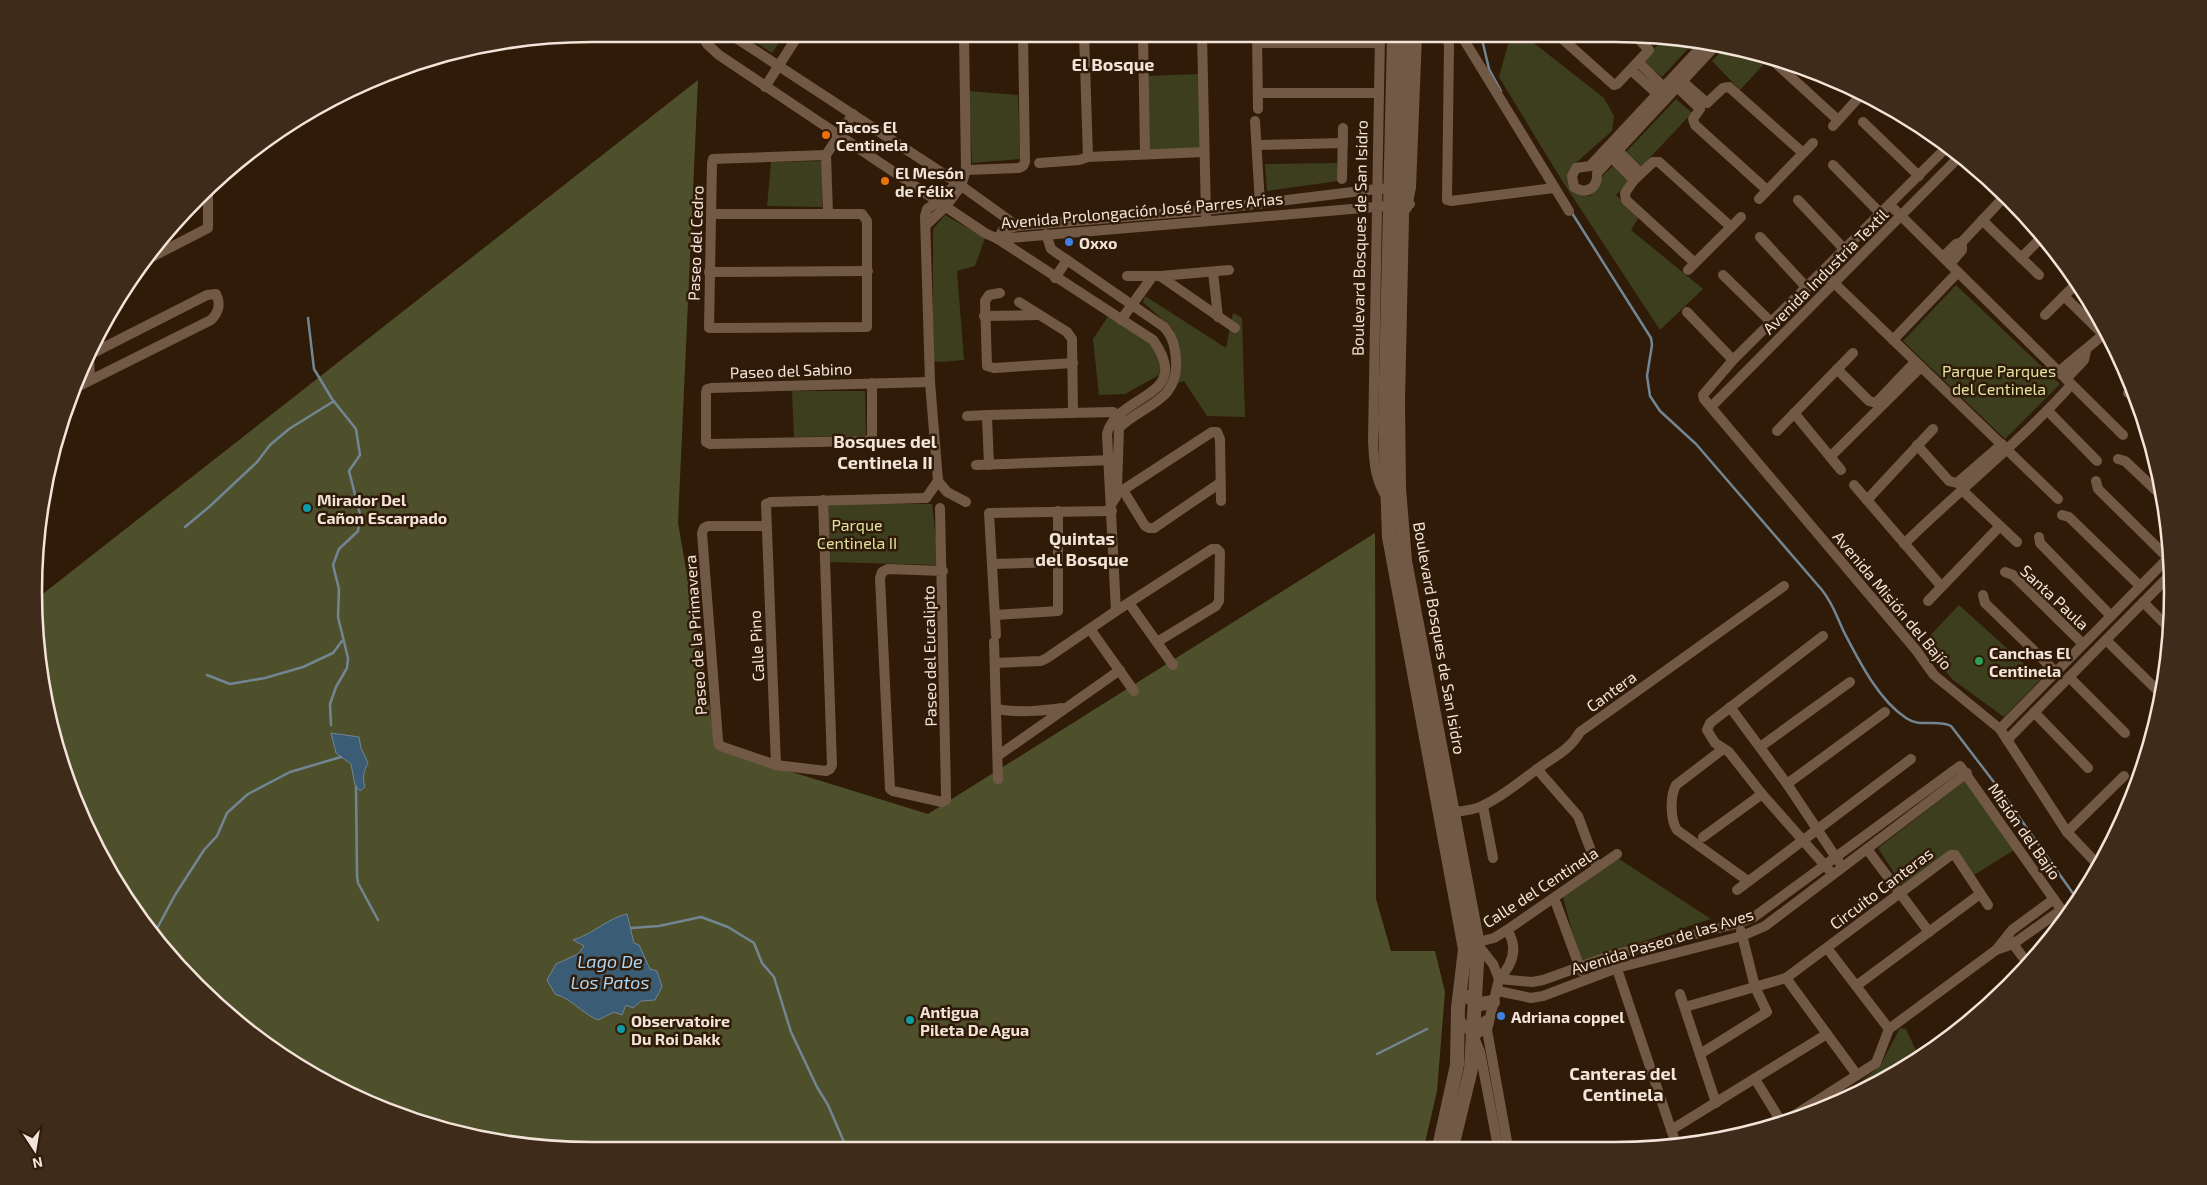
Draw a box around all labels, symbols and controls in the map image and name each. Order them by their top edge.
district label: El Bosque [1071,53,1155,75]
place label: Tacos El Centinela [836,117,908,154]
street label: Boulevard Bosques de San Isidro [1347,120,1371,356]
marker: Tacos El Centinela [820,129,832,141]
place label: El Mesón de Félix [895,163,964,200]
marker: El Mesón de Félix [879,175,891,187]
street label: Paseo del Cedro [683,185,707,301]
street label: Avenida Prolongación José Parres Arias [1000,188,1284,232]
street label: Avenida Industria Textil [1758,204,1892,338]
place label: Oxxo [1079,233,1117,252]
marker: Oxxo [1063,236,1075,248]
street label: Paseo del Sabino [729,358,853,382]
park label: Parque Parques del Centinela [1942,361,2056,398]
district label: Bosques del Centinela II [833,430,937,473]
place label: Mirador Del Cañon Escarpado [317,490,447,527]
marker: Mirador Del Cañon Escarpado [301,502,313,514]
park label: Parque Centinela II [817,515,897,552]
street label: Boulevard Bosques de San Isidro [1410,520,1470,756]
district label: Quintas del Bosque [1035,527,1129,570]
street label: Avenida Misión del Bajío [1829,527,1956,674]
street label: Paseo de la Primavera [680,554,710,716]
street label: Santa Paula [2017,561,2093,633]
street label: Paseo del Eucalipto [918,585,940,727]
street label: Calle Pino [745,610,767,682]
place label: Canchas El Centinela [1989,643,2071,680]
marker: Canchas El Centinela [1973,655,1985,667]
street label: Cantera [1582,667,1640,715]
street label: Misión del Bajío [1984,779,2065,884]
street label: Calle del Centinela [1479,843,1601,931]
street label: Circuito Canteras [1826,843,1936,933]
street label: Avenida Paseo de las Aves [1568,904,1756,978]
water label: Lago De Los Patos [570,950,650,993]
place label: Antigua Pileta De Agua [920,1002,1029,1039]
place label: Adriana coppel [1511,1007,1625,1026]
marker: Adriana coppel [1495,1010,1507,1022]
place label: Observatoire Du Roi Dakk [631,1011,730,1048]
marker: Antigua Pileta De Agua [904,1014,916,1026]
marker: Observatoire Du Roi Dakk [615,1023,627,1035]
district label: Canteras del Centinela [1569,1062,1677,1105]
north arrow [10,1125,60,1175]
text: N [31,1154,45,1173]

